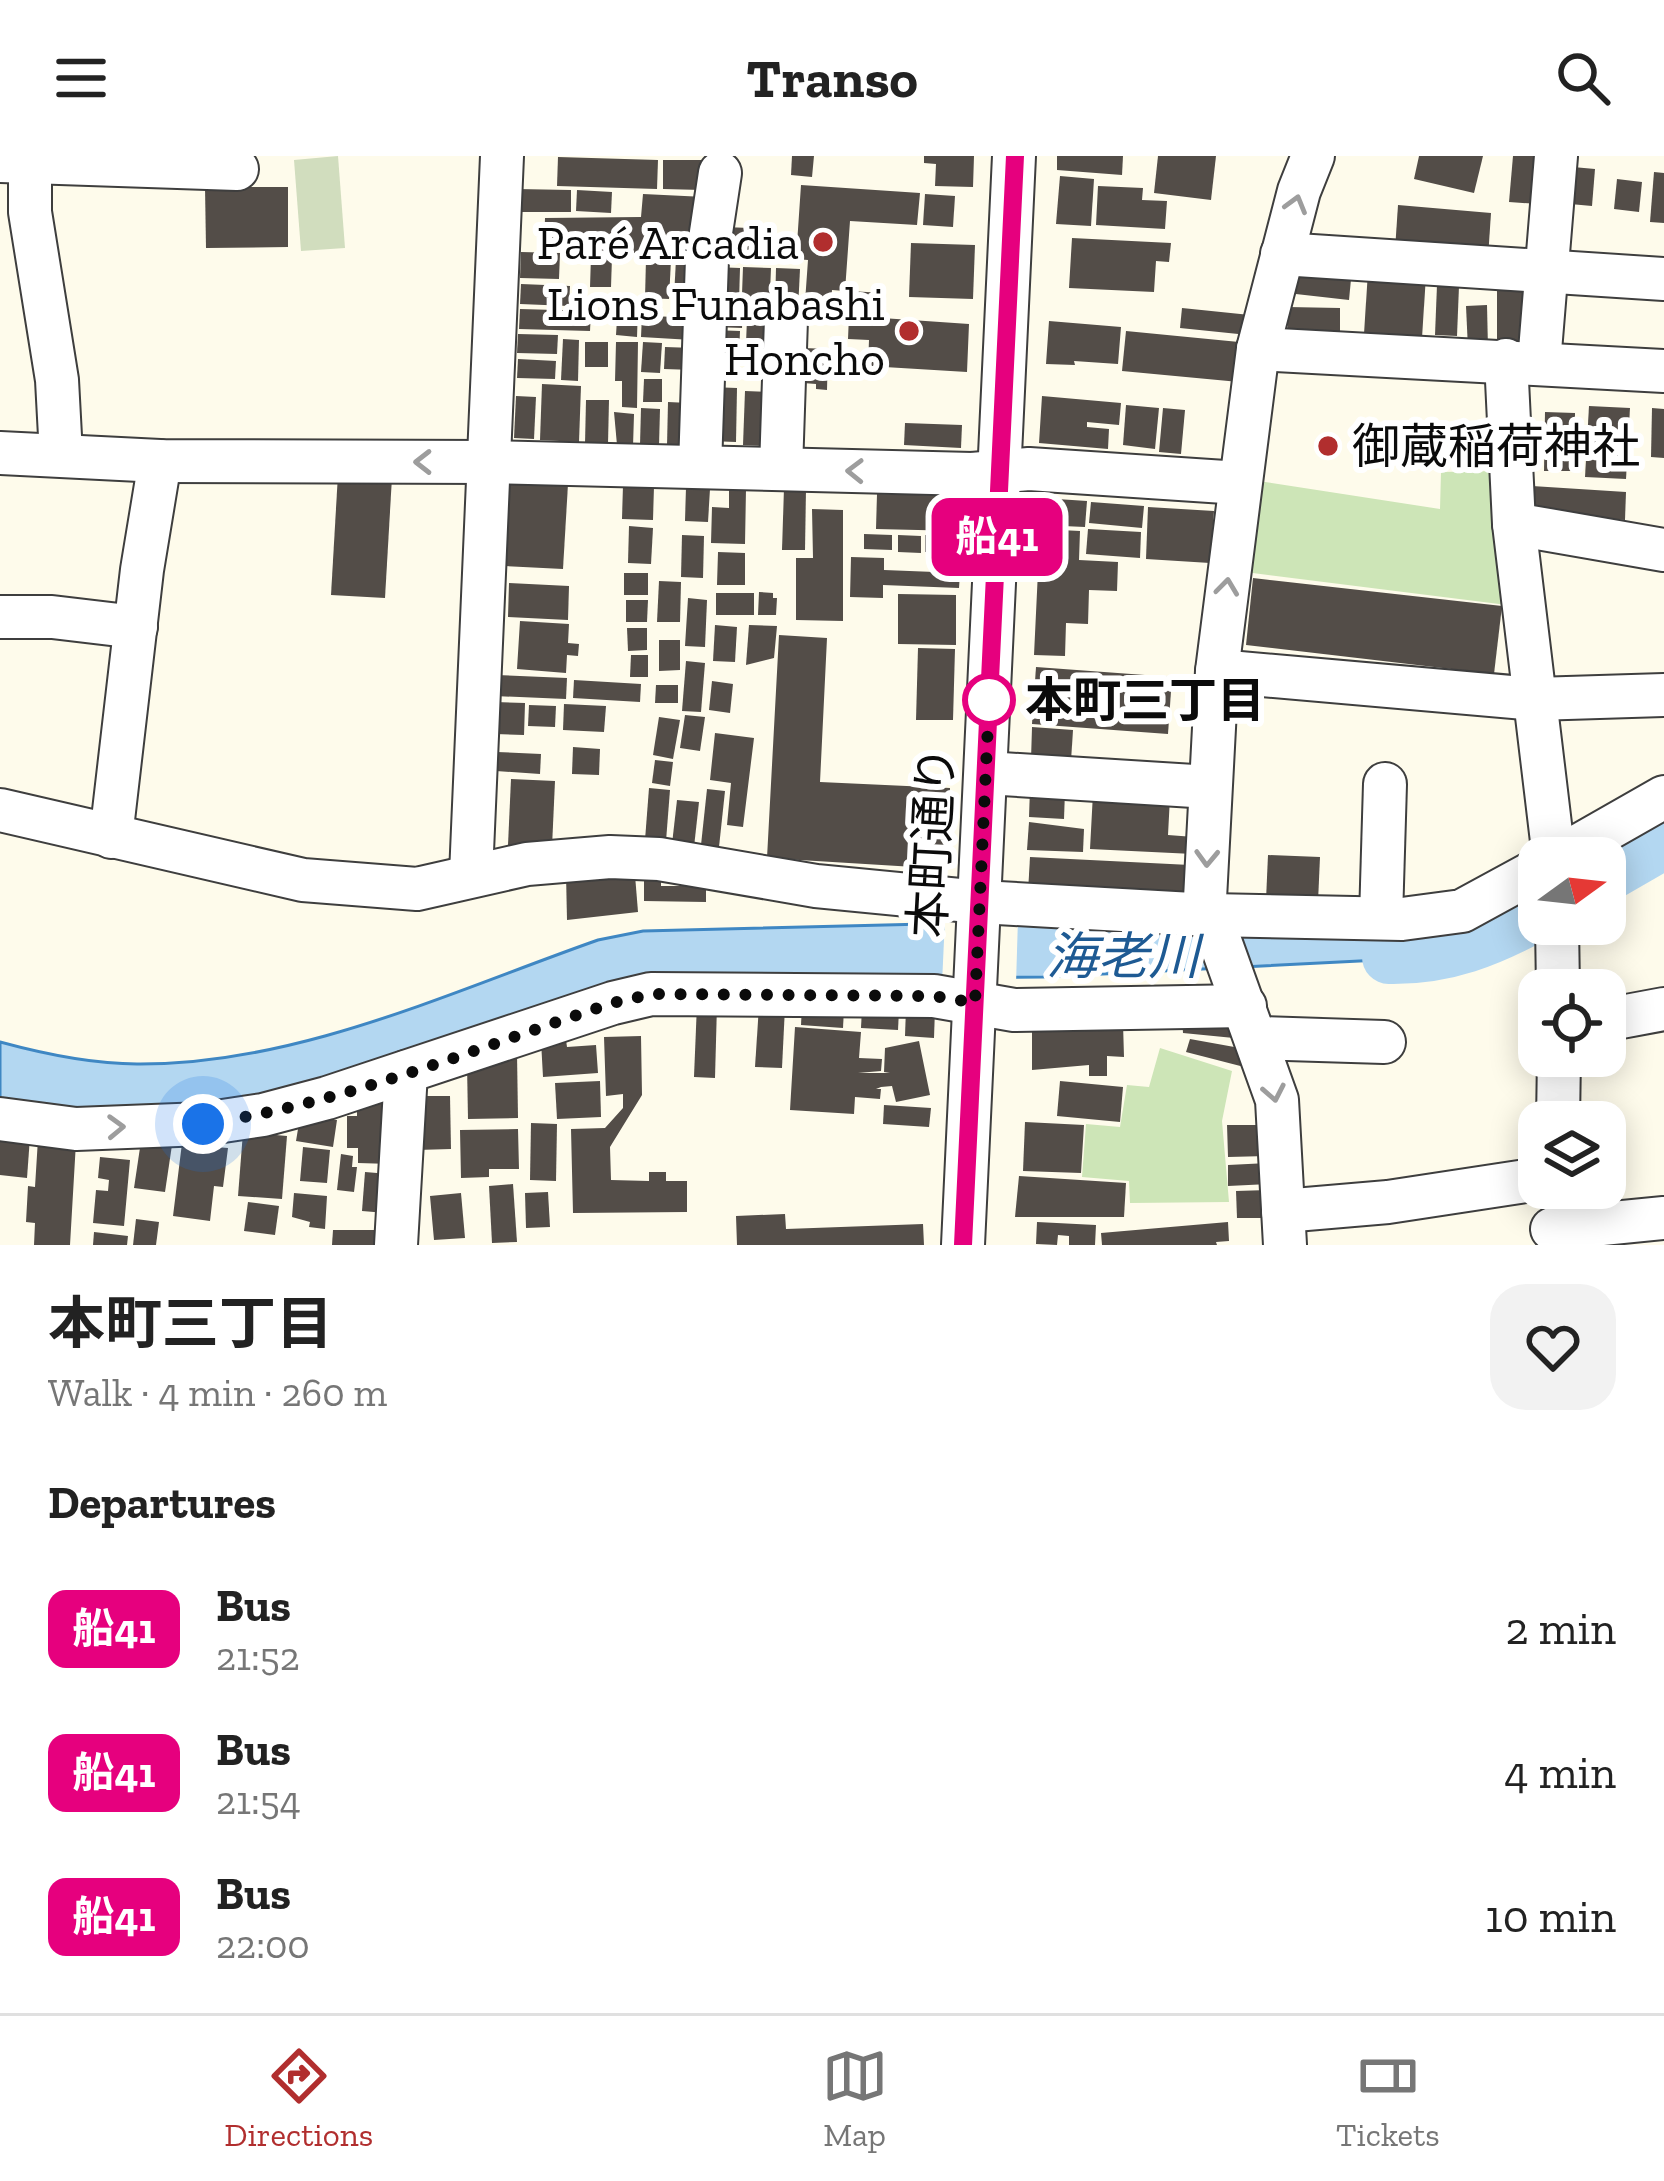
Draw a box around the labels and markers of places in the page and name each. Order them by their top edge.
place label: Paré Arcadia [537,214,799,271]
marker: Paré Arcadia [810,229,836,255]
place label: Lions Funabashi Honcho [547,275,885,387]
marker: Lions Funabashi Honcho [896,318,922,344]
place label: 御蔵稲荷神社 [1352,418,1640,475]
marker: 御蔵稲荷神社 [1315,433,1341,459]
place label: 本町三丁目 [1025,672,1265,729]
marker: 本町三丁目 [964,675,1014,725]

